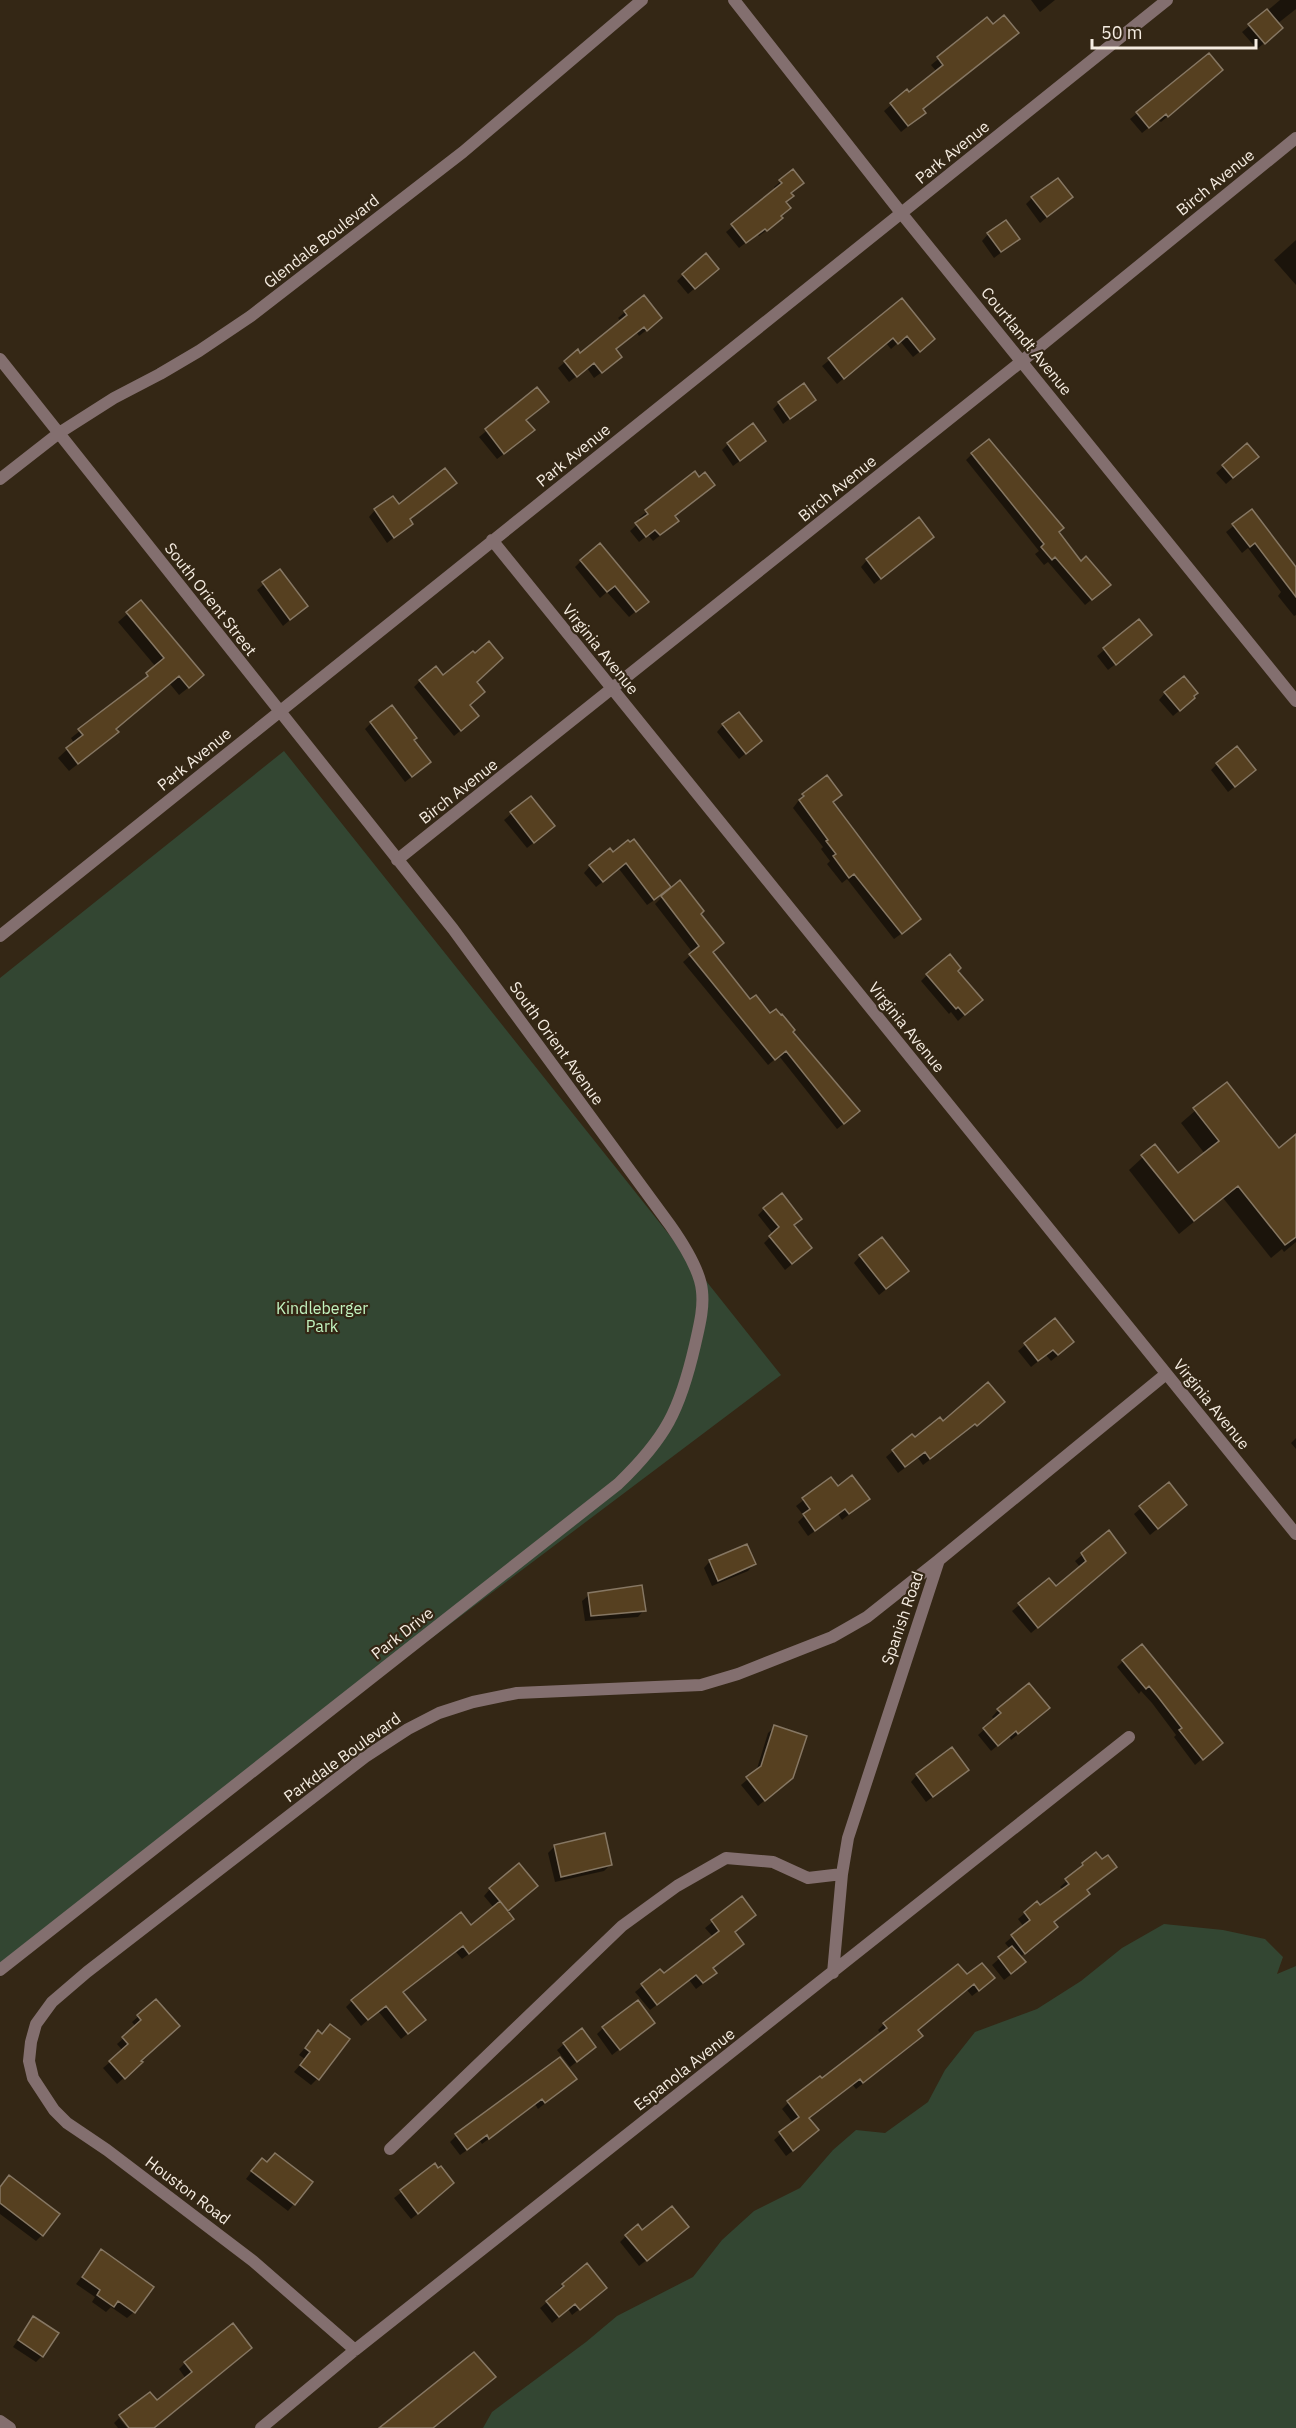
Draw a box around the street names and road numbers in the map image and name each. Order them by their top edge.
street label: Park Avenue [911,116,993,188]
street label: Birch Avenue [1172,144,1258,220]
street label: Glendale Boulevard [259,190,383,292]
street label: Courtlandt Avenue [977,283,1077,399]
street label: Park Avenue [532,419,614,491]
street label: Birch Avenue [794,450,880,526]
street label: South Orient Street [161,538,261,660]
street label: Virginia Avenue [558,600,644,698]
street label: Park Avenue [153,723,235,795]
street label: Birch Avenue [415,754,502,828]
street label: South Orient Avenue [505,977,609,1109]
street label: Virginia Avenue [864,978,950,1076]
street label: Virginia Avenue [1169,1355,1255,1453]
street label: Spanish Road [877,1569,927,1667]
street label: Park Drive [367,1602,437,1663]
street label: Parkdale Boulevard [280,1708,404,1806]
street label: Espanola Avenue [629,2023,739,2115]
street label: Houston Road [142,2152,234,2228]

